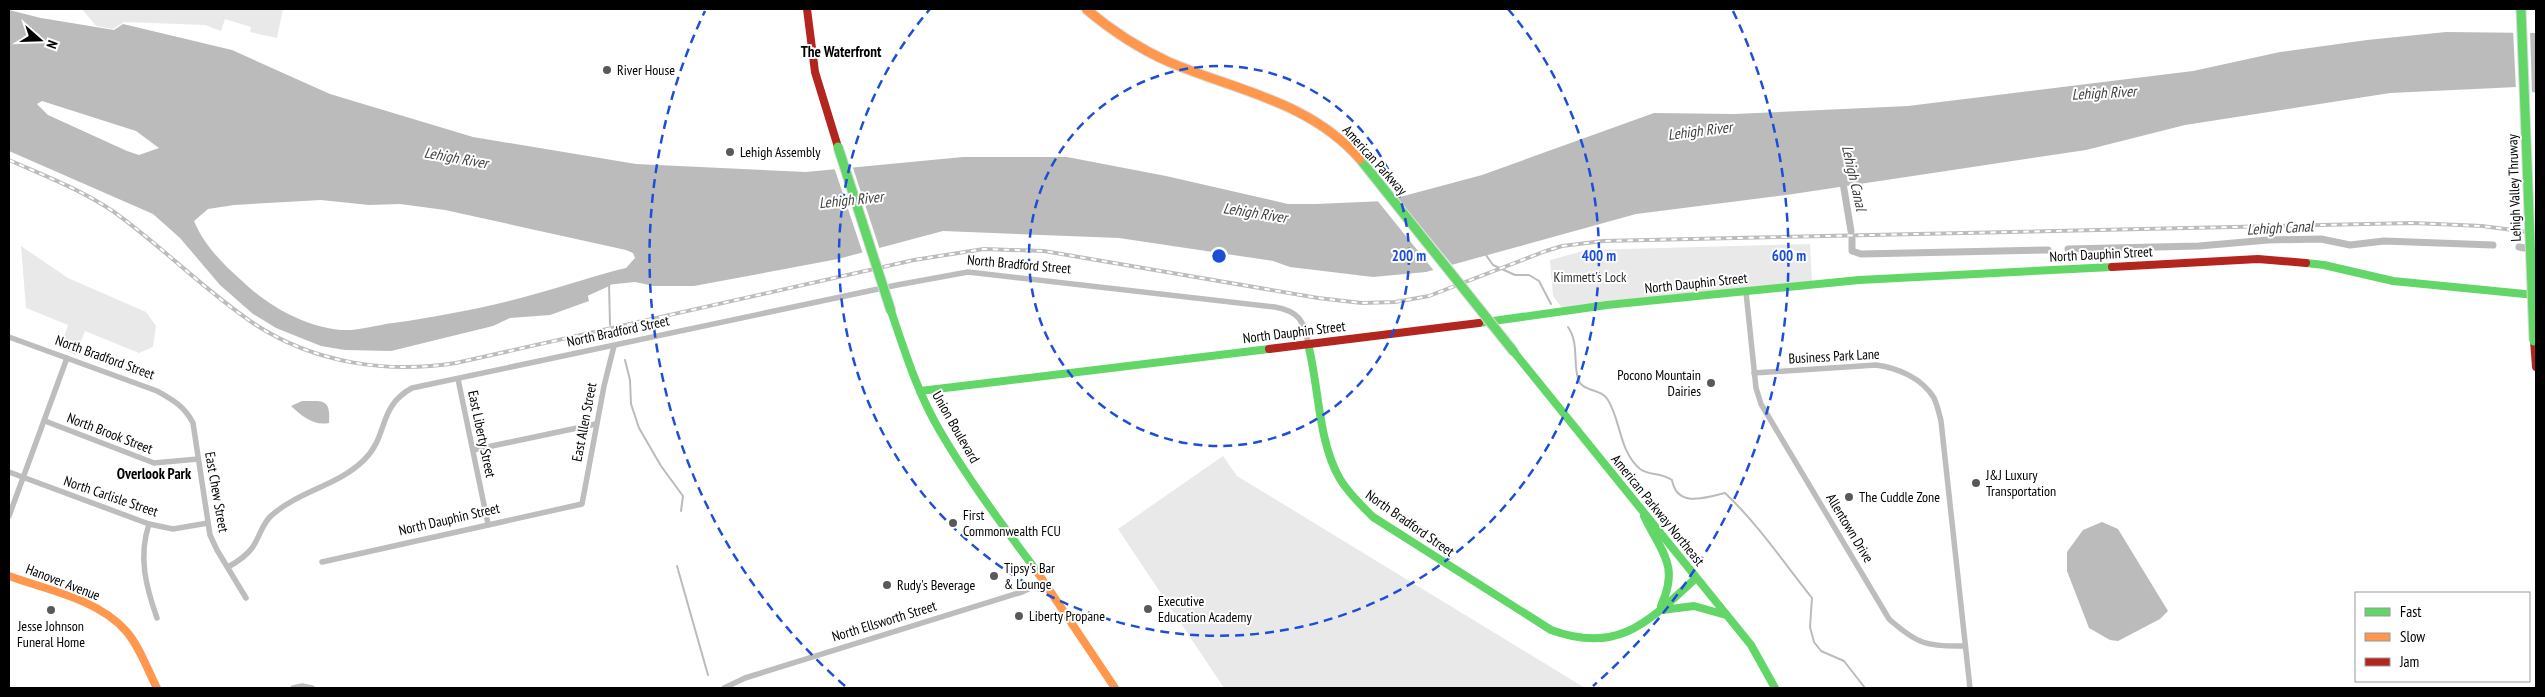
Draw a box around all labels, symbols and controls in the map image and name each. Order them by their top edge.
north arrow [15,15,65,65]
text: N [42,38,62,51]
district label: The Waterfront [801,42,882,61]
place label: River House [617,61,675,79]
marker: River House [601,64,613,76]
water label: Lehigh River [2071,81,2139,104]
water label: Lehigh River [1667,117,1735,144]
street label: American Parkway [1339,121,1412,199]
street label: Lehigh Valley Thruway [2503,133,2525,242]
water label: Lehigh River [423,143,491,173]
place label: Lehigh Assembly [740,143,821,161]
water label: Lehigh Canal [1838,143,1872,214]
marker: Lehigh Assembly [724,146,736,158]
water label: Lehigh River [818,186,886,212]
water label: Lehigh River [1222,198,1290,227]
water label: Lehigh Canal [2246,216,2315,239]
street label: North Dauphin Street [2049,242,2153,266]
text: 200 m [1392,246,1426,265]
text: 400 m [1582,246,1616,265]
text: 600 m [1772,246,1806,265]
centre of rings [1210,247,1228,265]
street label: North Bradford Street [966,250,1072,278]
park label: Kimmett's Lock [1554,268,1627,286]
street label: North Dauphin Street [1644,269,1748,297]
street label: North Bradford Street [565,311,671,351]
street label: North Dauphin Street [1242,317,1346,347]
street label: North Bradford Street [53,331,157,383]
street label: Business Park Lane [1788,345,1880,367]
place label: Pocono Mountain Dairies [1617,366,1701,400]
marker: Pocono Mountain Dairies [1705,377,1717,389]
street label: East Allen Street [568,381,600,463]
street label: Union Boulevard [928,388,984,466]
street label: East Liberty Street [464,389,500,479]
street label: North Brook Street [65,408,156,458]
street label: East Chew Street [201,450,233,534]
street label: American Parkway Northeast [1607,451,1709,570]
district label: Overlook Park [117,464,192,483]
place label: J&J Luxury Transportation [1985,466,2056,500]
street label: North Carlisle Street [62,471,161,521]
marker: J&J Luxury Transportation [1970,477,1982,489]
street label: North Bradford Street [1362,486,1458,560]
place label: The Cuddle Zone [1859,488,1940,506]
street label: Allentown Drive [1822,490,1878,566]
marker: The Cuddle Zone [1843,491,1855,503]
street label: North Dauphin Street [397,499,501,539]
place label: First Commonwealth FCU [963,506,1061,540]
marker: First Commonwealth FCU [947,517,959,529]
place label: Tipsy's Bar & Lounge [1004,559,1055,593]
street label: Hanover Avenue [23,560,103,604]
marker: Tipsy's Bar & Lounge [988,570,1000,582]
place label: Rudy's Beverage [897,576,975,594]
marker: Rudy's Beverage [881,579,893,591]
place label: Executive Education Academy [1158,592,1252,626]
legend [2355,592,2530,682]
street label: North Ellsworth Street [830,597,939,645]
text: Fast [2400,602,2421,621]
marker: Executive Education Academy [1142,603,1154,615]
marker: Jesse Johnson Funeral Home [45,604,57,616]
place label: Liberty Propane [1029,607,1105,625]
marker: Liberty Propane [1013,610,1025,622]
place label: Jesse Johnson Funeral Home [17,617,85,651]
text: Slow [2400,627,2425,646]
text: Jam [2399,652,2419,671]

